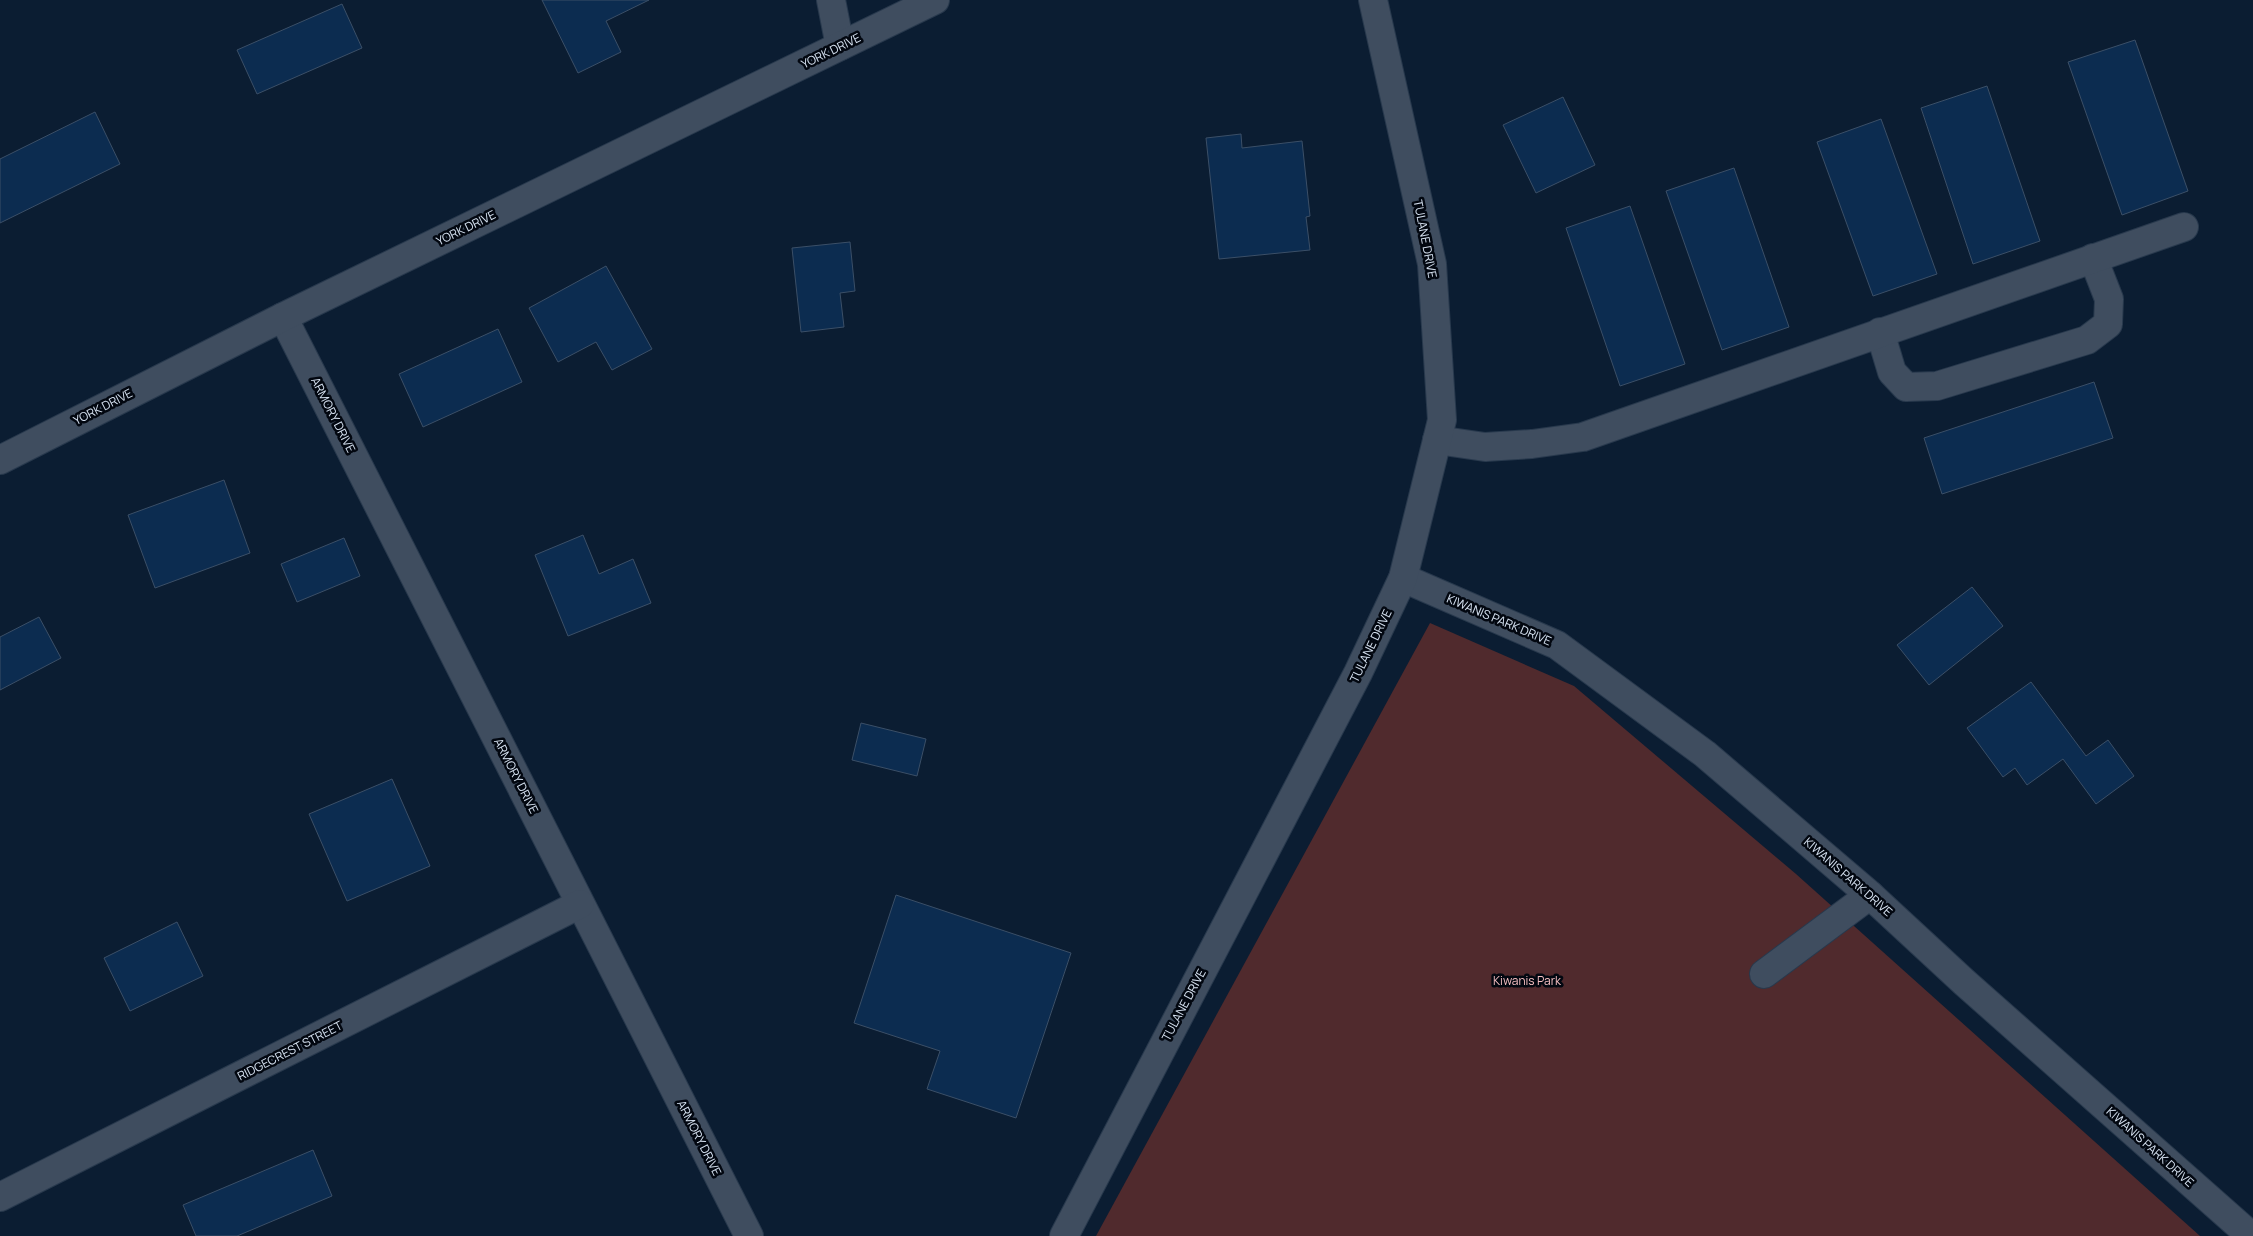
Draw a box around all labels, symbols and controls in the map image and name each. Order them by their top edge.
street label: YORK DRIVE [798,29,864,72]
street label: TULANE DRIVE [1410,198,1441,280]
street label: YORK DRIVE [433,206,499,249]
street label: ARMORY DRIVE [307,374,360,456]
street label: YORK DRIVE [70,384,135,429]
street label: KIWANIS PARK DRIVE [1444,590,1554,649]
street label: TULANE DRIVE [1346,606,1396,685]
street label: ARMORY DRIVE [490,735,543,817]
street label: KIWANIS PARK DRIVE [1800,833,1896,920]
street label: TULANE DRIVE [1157,966,1210,1044]
park label: Kiwanis Park [1493,972,1562,989]
street label: RIDGECREST STREET [234,1016,346,1084]
street label: ARMORY DRIVE [673,1097,726,1179]
street label: KIWANIS PARK DRIVE [2103,1103,2198,1191]

